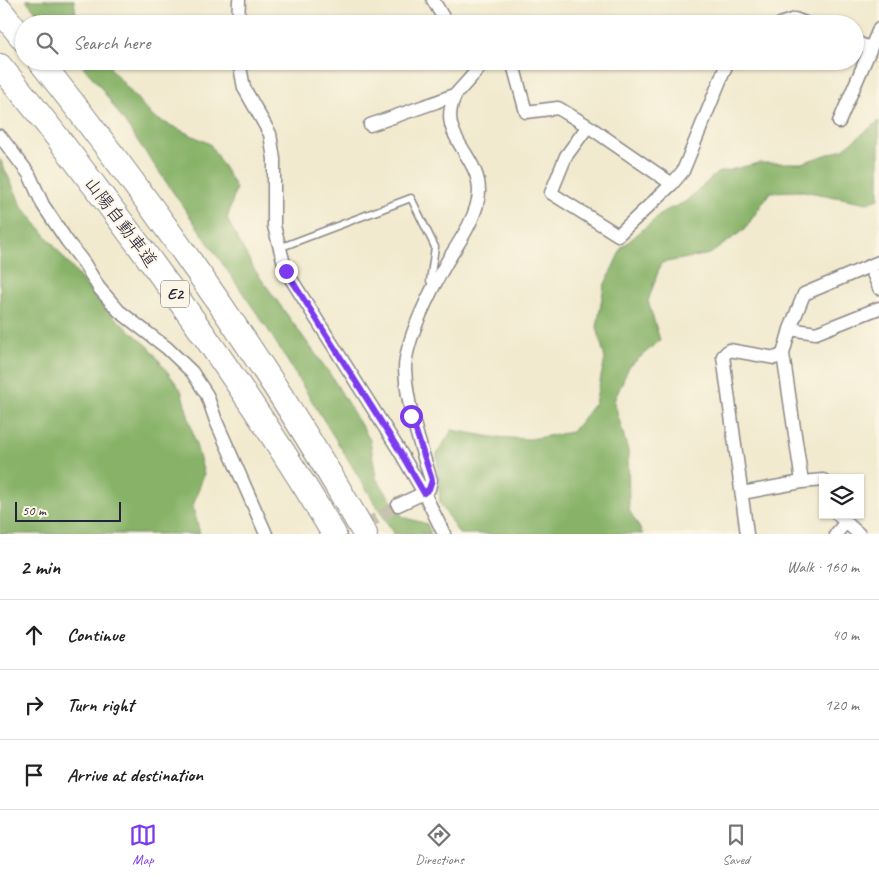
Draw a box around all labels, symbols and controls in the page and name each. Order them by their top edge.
search box [15,15,864,70]
icon: search [33,29,61,57]
text: Search here [73,31,150,55]
street label: 山陽自動車道 [80,172,162,272]
route end [275,260,298,283]
road number: E2 [161,280,189,308]
route start [400,405,423,428]
map controls [819,474,864,519]
button: layers [819,474,864,519]
scale bar [15,499,121,522]
text: 50 m [22,502,46,519]
text: 2 min [20,554,60,580]
text: Walk · 160 m [787,557,859,577]
icon: ahead [20,621,48,649]
text: Continue [67,623,124,647]
text: 40 m [832,625,859,645]
icon: right [20,691,48,719]
text: Turn right [67,693,134,717]
text: 120 m [825,695,859,715]
icon: arrive [20,761,48,789]
text: Arrive at destination [67,763,203,787]
tab: Map [129,821,157,868]
tab: Directions [415,821,464,868]
tab: Saved [722,821,750,868]

